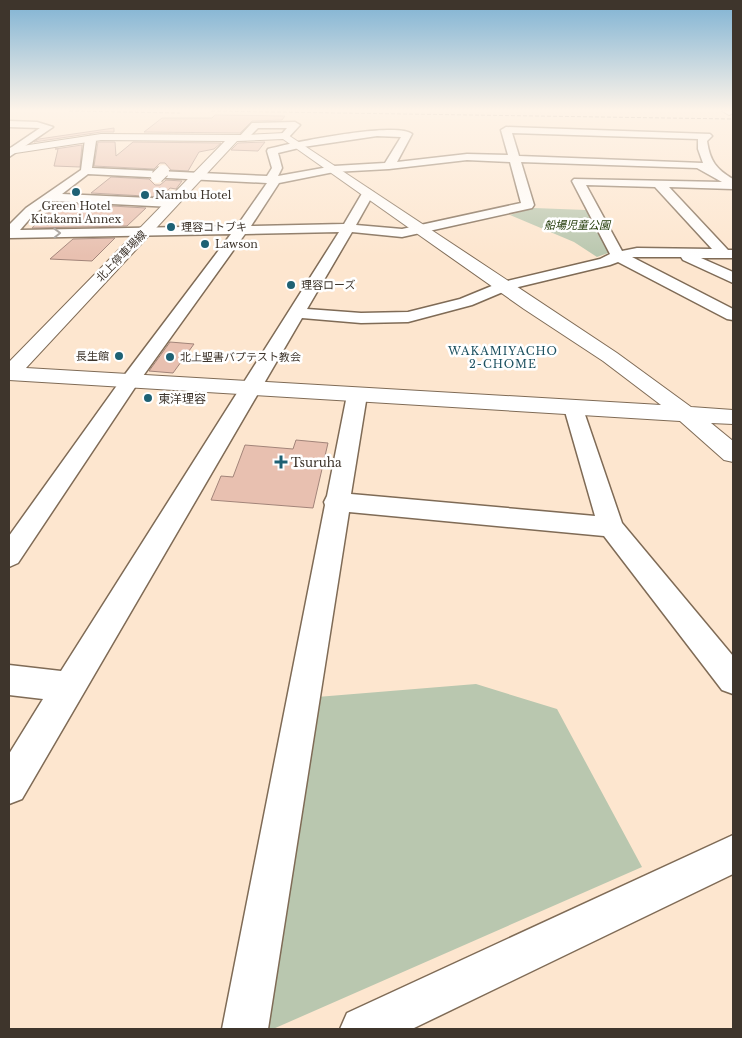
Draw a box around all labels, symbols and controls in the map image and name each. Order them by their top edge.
marker: Green Hotel Kitakami Annex [70,186,82,198]
place label: Nambu Hotel [155,188,232,202]
marker: Nambu Hotel [139,189,151,201]
place label: Green Hotel Kitakami Annex [31,199,121,226]
park label: 船場児童公園 [544,218,612,232]
place label: 理容コトブキ [181,220,247,234]
marker: 理容コトブキ [165,221,177,233]
one-way arrow [54,227,62,238]
street label: 北上停車場線 [93,227,149,285]
place label: Lawson [215,237,258,251]
marker: Lawson [199,238,211,250]
place label: 理容ローズ [301,278,355,292]
marker: 理容ローズ [285,279,297,291]
district label: WAKAMIYACHO 2-CHOME [447,344,558,371]
place label: 長生館 [76,349,109,363]
marker: 長生館 [113,350,125,362]
place label: 北上聖書バプテスト教会 [180,350,301,364]
marker: 北上聖書バプテスト教会 [164,351,176,363]
place label: 東洋理容 [158,391,206,406]
marker: 東洋理容 [142,392,154,404]
place label: Tsuruha [291,455,342,470]
marker: Tsuruha [275,456,287,468]

